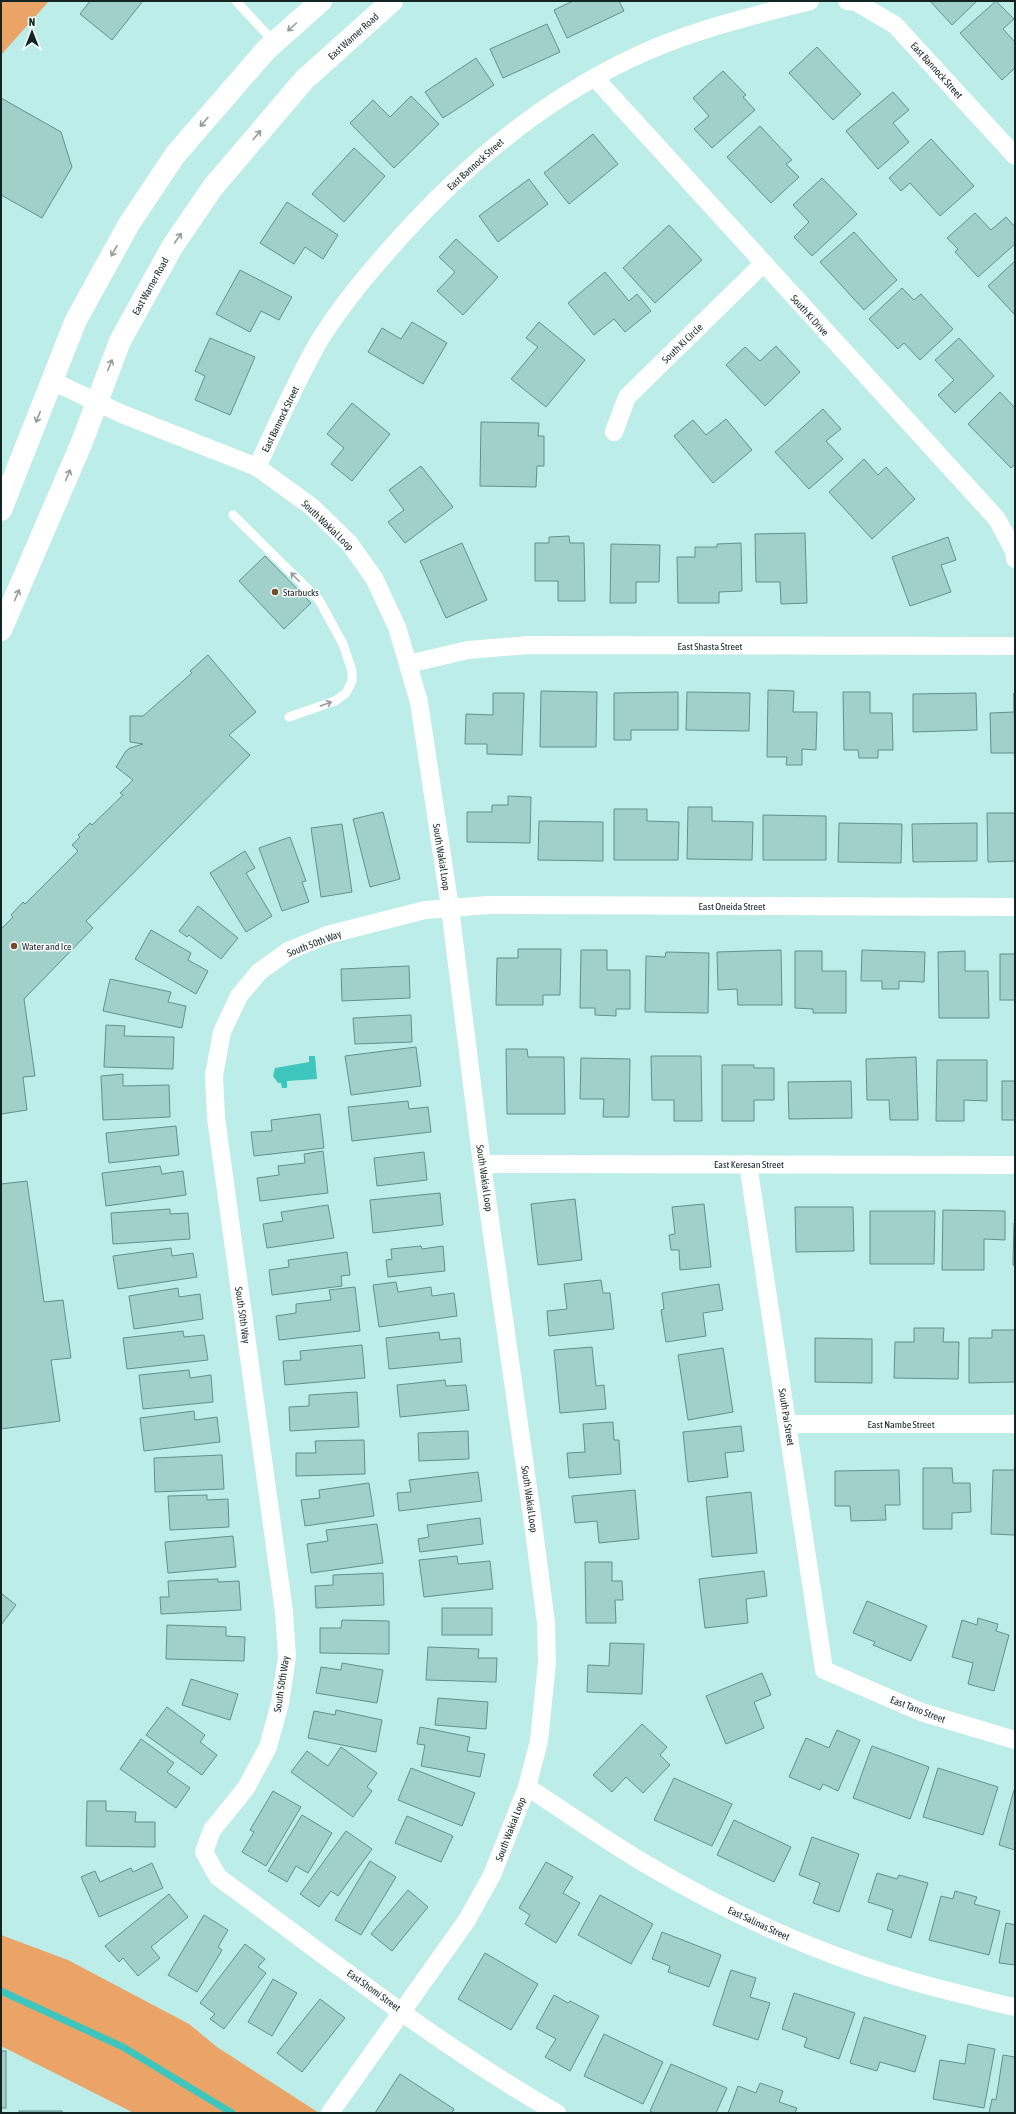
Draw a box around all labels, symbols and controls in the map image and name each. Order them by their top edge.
street label: East Warner Road [326,11,381,62]
north arrow [12,12,52,52]
text: N [29,16,35,28]
one-way arrow [287,22,297,32]
street label: East Bannock Street [908,40,965,101]
one-way arrow [199,117,208,127]
one-way arrow [252,130,261,140]
street label: East Bannock Street [445,136,506,193]
one-way arrow [174,233,182,244]
one-way arrow [110,245,117,257]
street label: East Warner Road [130,255,171,317]
street label: South Ki Drive [789,293,831,338]
street label: South Ki Circle [660,321,705,365]
one-way arrow [107,360,115,372]
street label: East Bannock Street [260,384,301,454]
one-way arrow [33,411,41,423]
one-way arrow [65,470,72,482]
street label: South Wakial Loop [300,498,356,553]
one-way arrow [291,572,300,582]
marker: Starbucks [270,587,280,597]
place label: Starbucks [283,587,319,598]
one-way arrow [14,590,22,602]
street label: East Shasta Street [678,641,742,652]
one-way arrow [319,700,332,707]
street label: South Wakial Loop [431,823,452,892]
street label: East Oneida Street [699,901,766,912]
street label: South 50th Way [286,928,343,959]
marker: Water and Ice [9,941,19,951]
place label: Water and Ice [22,941,72,952]
street label: South Wakial Loop [474,1144,495,1213]
street label: East Keresan Street [714,1159,784,1170]
street label: South 50th Way [233,1286,252,1344]
street label: South Pai Street [777,1388,796,1447]
street label: East Nambe Street [867,1419,935,1430]
street label: South Wakial Loop [519,1465,540,1534]
street label: South 50th Way [272,1655,291,1713]
street label: East Tano Street [889,1694,947,1725]
street label: South Wakial Loop [493,1795,528,1863]
street label: East Salinas Street [726,1904,791,1943]
street label: East Shomi Street [345,1967,403,2014]

